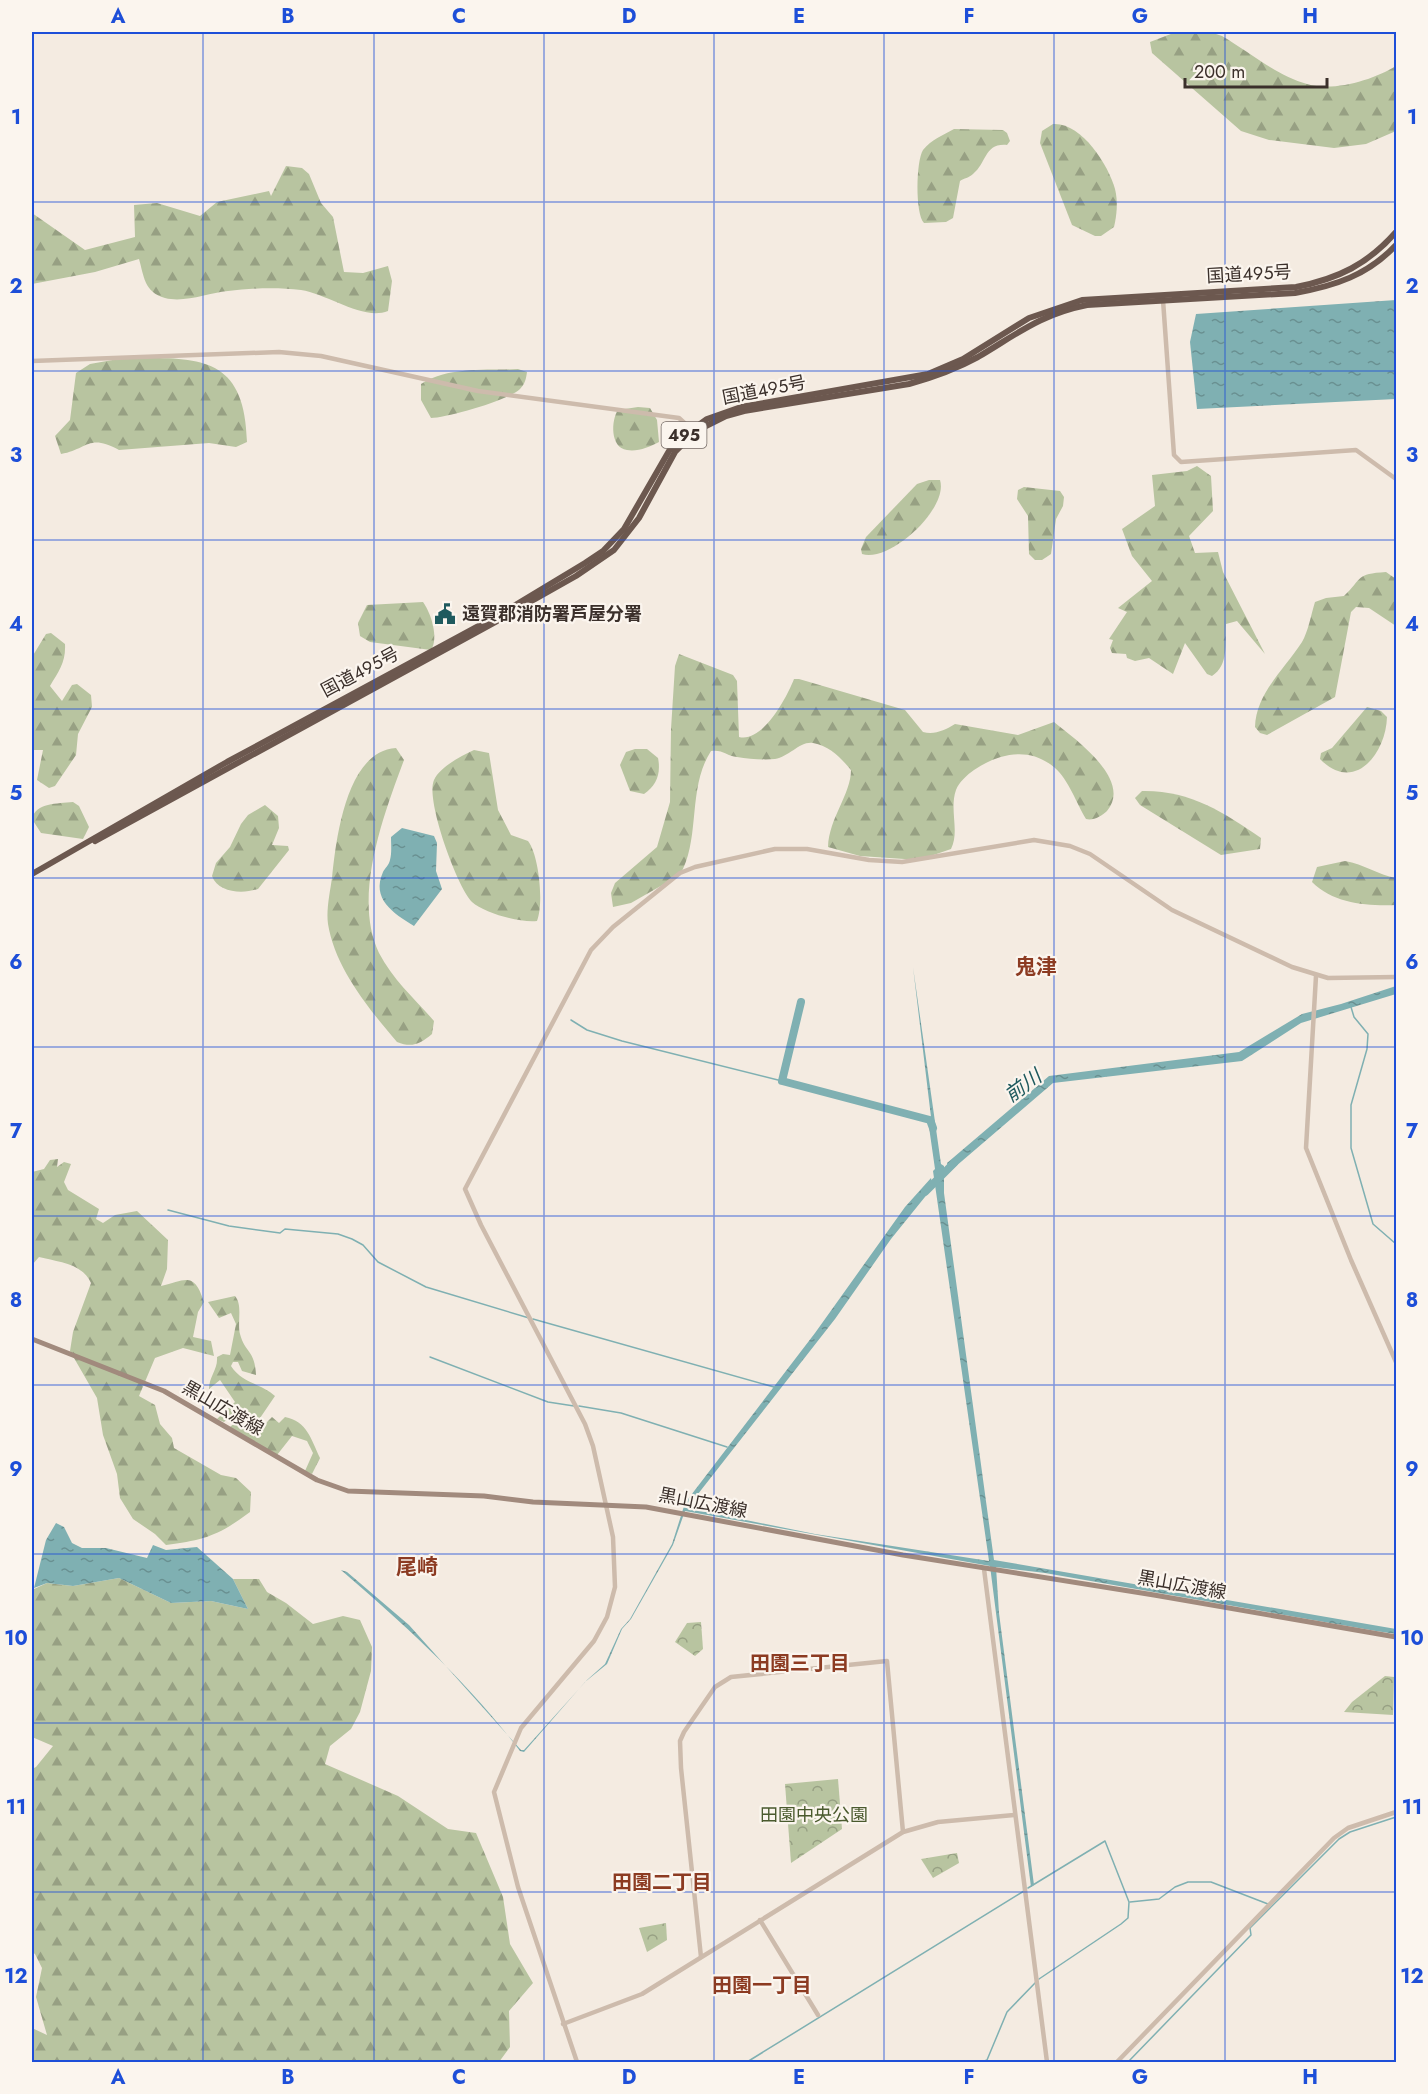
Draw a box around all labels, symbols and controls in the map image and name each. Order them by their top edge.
text: A [110,2,126,31]
text: B [281,2,295,31]
text: C [452,2,466,31]
text: D [622,2,636,31]
text: E [793,2,805,31]
text: F [963,2,975,31]
text: G [1132,2,1148,31]
text: H [1302,2,1318,31]
scale bar [1185,51,1328,89]
text: 200 m [1194,59,1245,85]
text: 1 [11,103,21,132]
text: 1 [1407,103,1417,132]
street label: 国道495号 [1206,259,1292,289]
text: 2 [9,272,23,301]
text: 2 [1405,272,1419,301]
street label: 国道495号 [720,369,808,411]
road number: 495 [662,422,706,448]
text: 3 [10,441,22,470]
text: 3 [1406,441,1418,470]
place label: 遠賀郡消防署芦屋分署 [462,601,642,627]
public building icon: 遠賀郡消防署芦屋分署 [433,602,457,626]
text: 4 [9,610,23,639]
text: 4 [1405,610,1419,639]
street label: 国道495号 [316,641,404,703]
text: 5 [10,779,23,808]
text: 5 [1406,779,1419,808]
text: 6 [9,948,23,977]
text: 6 [1405,948,1419,977]
district label: 鬼津 [1015,952,1057,982]
water label: 前川 [998,1061,1049,1109]
text: 7 [10,1117,23,1146]
text: 7 [1406,1117,1419,1146]
text: 8 [10,1286,22,1315]
text: 8 [1406,1286,1418,1315]
street label: 黒山広渡線 [178,1374,268,1442]
text: 9 [9,1455,23,1484]
text: 9 [1405,1455,1419,1484]
street label: 黒山広渡線 [656,1482,750,1524]
district label: 尾崎 [396,1552,438,1582]
street label: 黒山広渡線 [1135,1564,1229,1606]
text: 10 [4,1624,28,1653]
text: 10 [1400,1624,1424,1653]
district label: 田園三丁目 [750,1649,850,1678]
text: 11 [6,1793,26,1822]
text: 11 [1402,1793,1422,1822]
park label: 田園中央公園 [760,1802,868,1828]
district label: 田園二丁目 [612,1868,712,1897]
text: 12 [4,1962,28,1991]
text: 12 [1400,1962,1424,1991]
district label: 田園一丁目 [712,1971,812,2000]
text: A [110,2063,126,2092]
text: B [281,2063,295,2092]
text: C [452,2063,466,2092]
text: D [622,2063,636,2092]
text: E [793,2063,805,2092]
text: F [963,2063,975,2092]
text: G [1132,2063,1148,2092]
text: H [1302,2063,1318,2092]

